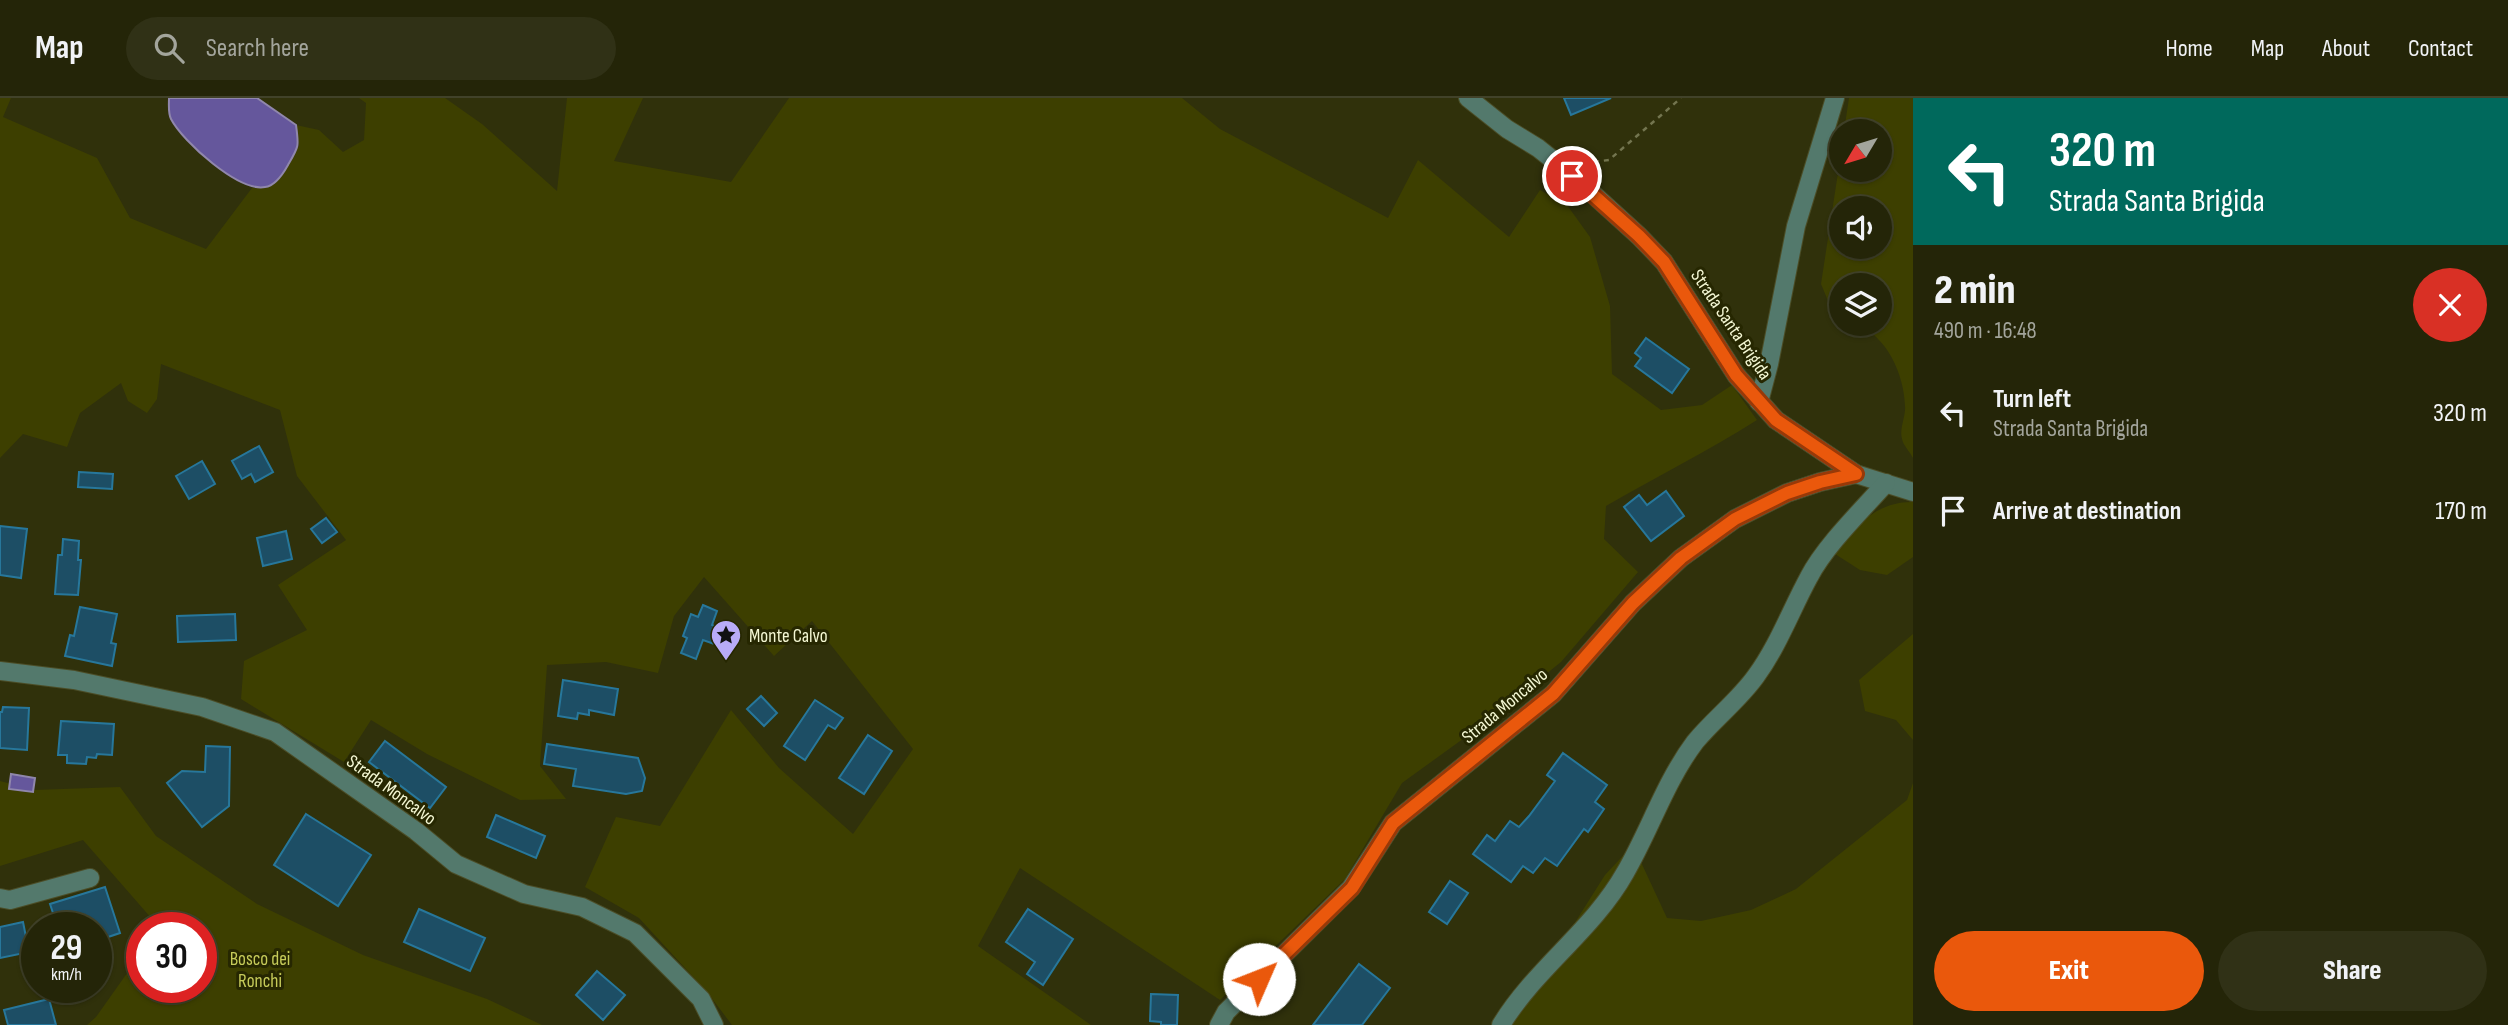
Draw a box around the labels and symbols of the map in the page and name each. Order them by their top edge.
north arrow [1829,119,1892,182]
pin [1542,146,1602,206]
street label: Strada Santa Brigida [1685,265,1776,384]
place icon: Monte Calvo [709,618,743,662]
place label: Monte Calvo [749,625,828,648]
street label: Strada Moncalvo [1457,664,1553,749]
street label: Strada Moncalvo [342,750,440,830]
speed limit sign: 30 [126,912,217,1003]
position arrow [1222,942,1296,1016]
park label: Bosco dei Ronchi [230,948,290,993]

